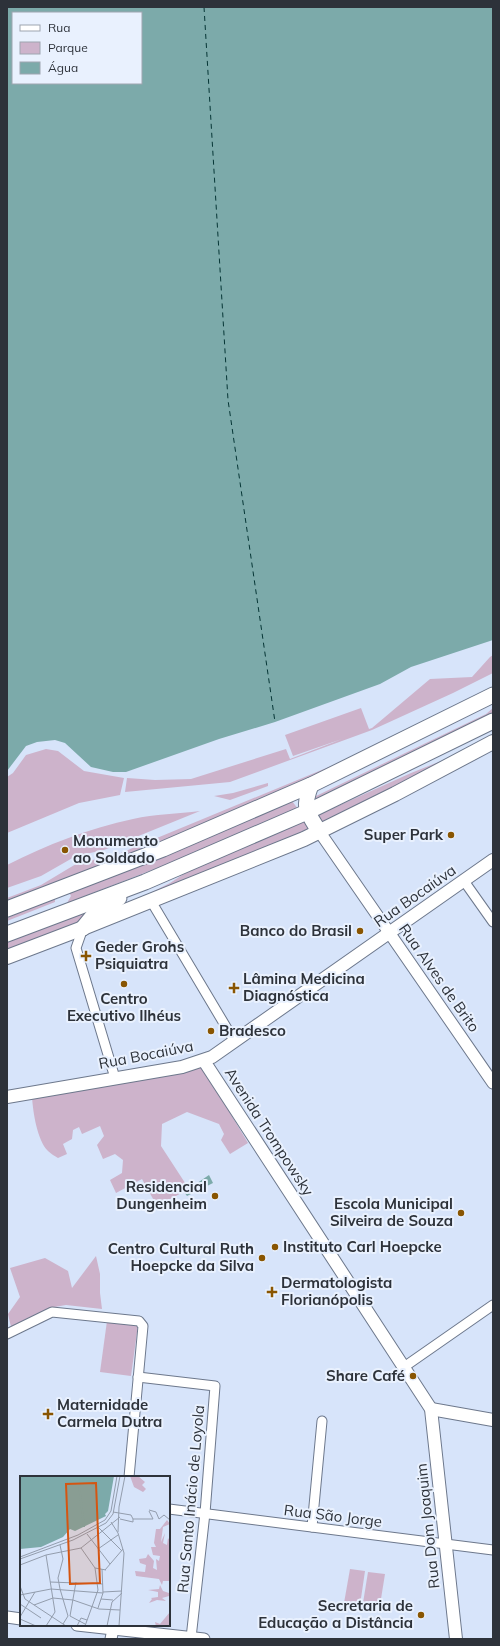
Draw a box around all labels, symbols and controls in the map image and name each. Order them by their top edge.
legend [12,12,142,84]
text: Rua [48,20,70,35]
text: Parque [48,40,88,55]
text: Água [48,60,78,75]
place label: Super Park [364,825,444,844]
marker: Super Park [446,830,456,840]
place label: Monumento ao Soldado [73,831,158,867]
marker: Monumento ao Soldado [60,845,70,855]
street label: Rua Bocaiúva [370,860,460,931]
street label: Rua Alves de Brito [395,920,484,1036]
place label: Banco do Brasil [240,921,352,940]
marker: Banco do Brasil [355,926,365,936]
place label: Geder Grohs Psiquiatra [95,937,184,973]
marker: Geder Grohs Psiquiatra [80,950,92,962]
place label: Lâmina Medicina Diagnóstica [243,969,365,1005]
marker: Centro Executivo Ilhéus [119,979,129,989]
marker: Lâmina Medicina Diagnóstica [228,982,240,994]
place label: Centro Executivo Ilhéus [67,989,181,1025]
place label: Bradesco [219,1021,286,1040]
marker: Bradesco [206,1026,216,1036]
street label: Rua Bocaiúva [97,1036,195,1073]
street label: Avenida Trompowsky [221,1064,318,1199]
place label: Residencial Dungenheim [116,1177,207,1213]
marker: Residencial Dungenheim [210,1191,220,1201]
place label: Escola Municipal Silveira de Souza [330,1194,453,1230]
marker: Escola Municipal Silveira de Souza [456,1208,466,1218]
place label: Instituto Carl Hoepcke [283,1237,442,1256]
place label: Centro Cultural Ruth Hoepcke da Silva [108,1239,254,1275]
marker: Instituto Carl Hoepcke [270,1242,280,1252]
marker: Centro Cultural Ruth Hoepcke da Silva [257,1253,267,1263]
place label: Dermatologista Florianópolis [281,1273,392,1309]
marker: Dermatologista Florianópolis [266,1286,278,1298]
place label: Share Café [326,1366,405,1385]
marker: Share Café [408,1371,418,1381]
place label: Maternidade Carmela Dutra [57,1395,162,1431]
street label: Rua Santo Inácio de Loyola [173,1404,208,1594]
marker: Maternidade Carmela Dutra [42,1408,54,1420]
street label: Rua Dom Joaquim [411,1463,444,1590]
inset map [20,1476,170,1626]
street label: Rua São Jorge [283,1500,383,1531]
place label: Secretaria de Educação a Distância [258,1596,413,1632]
marker: Secretaria de Educação a Distância [416,1610,426,1620]

